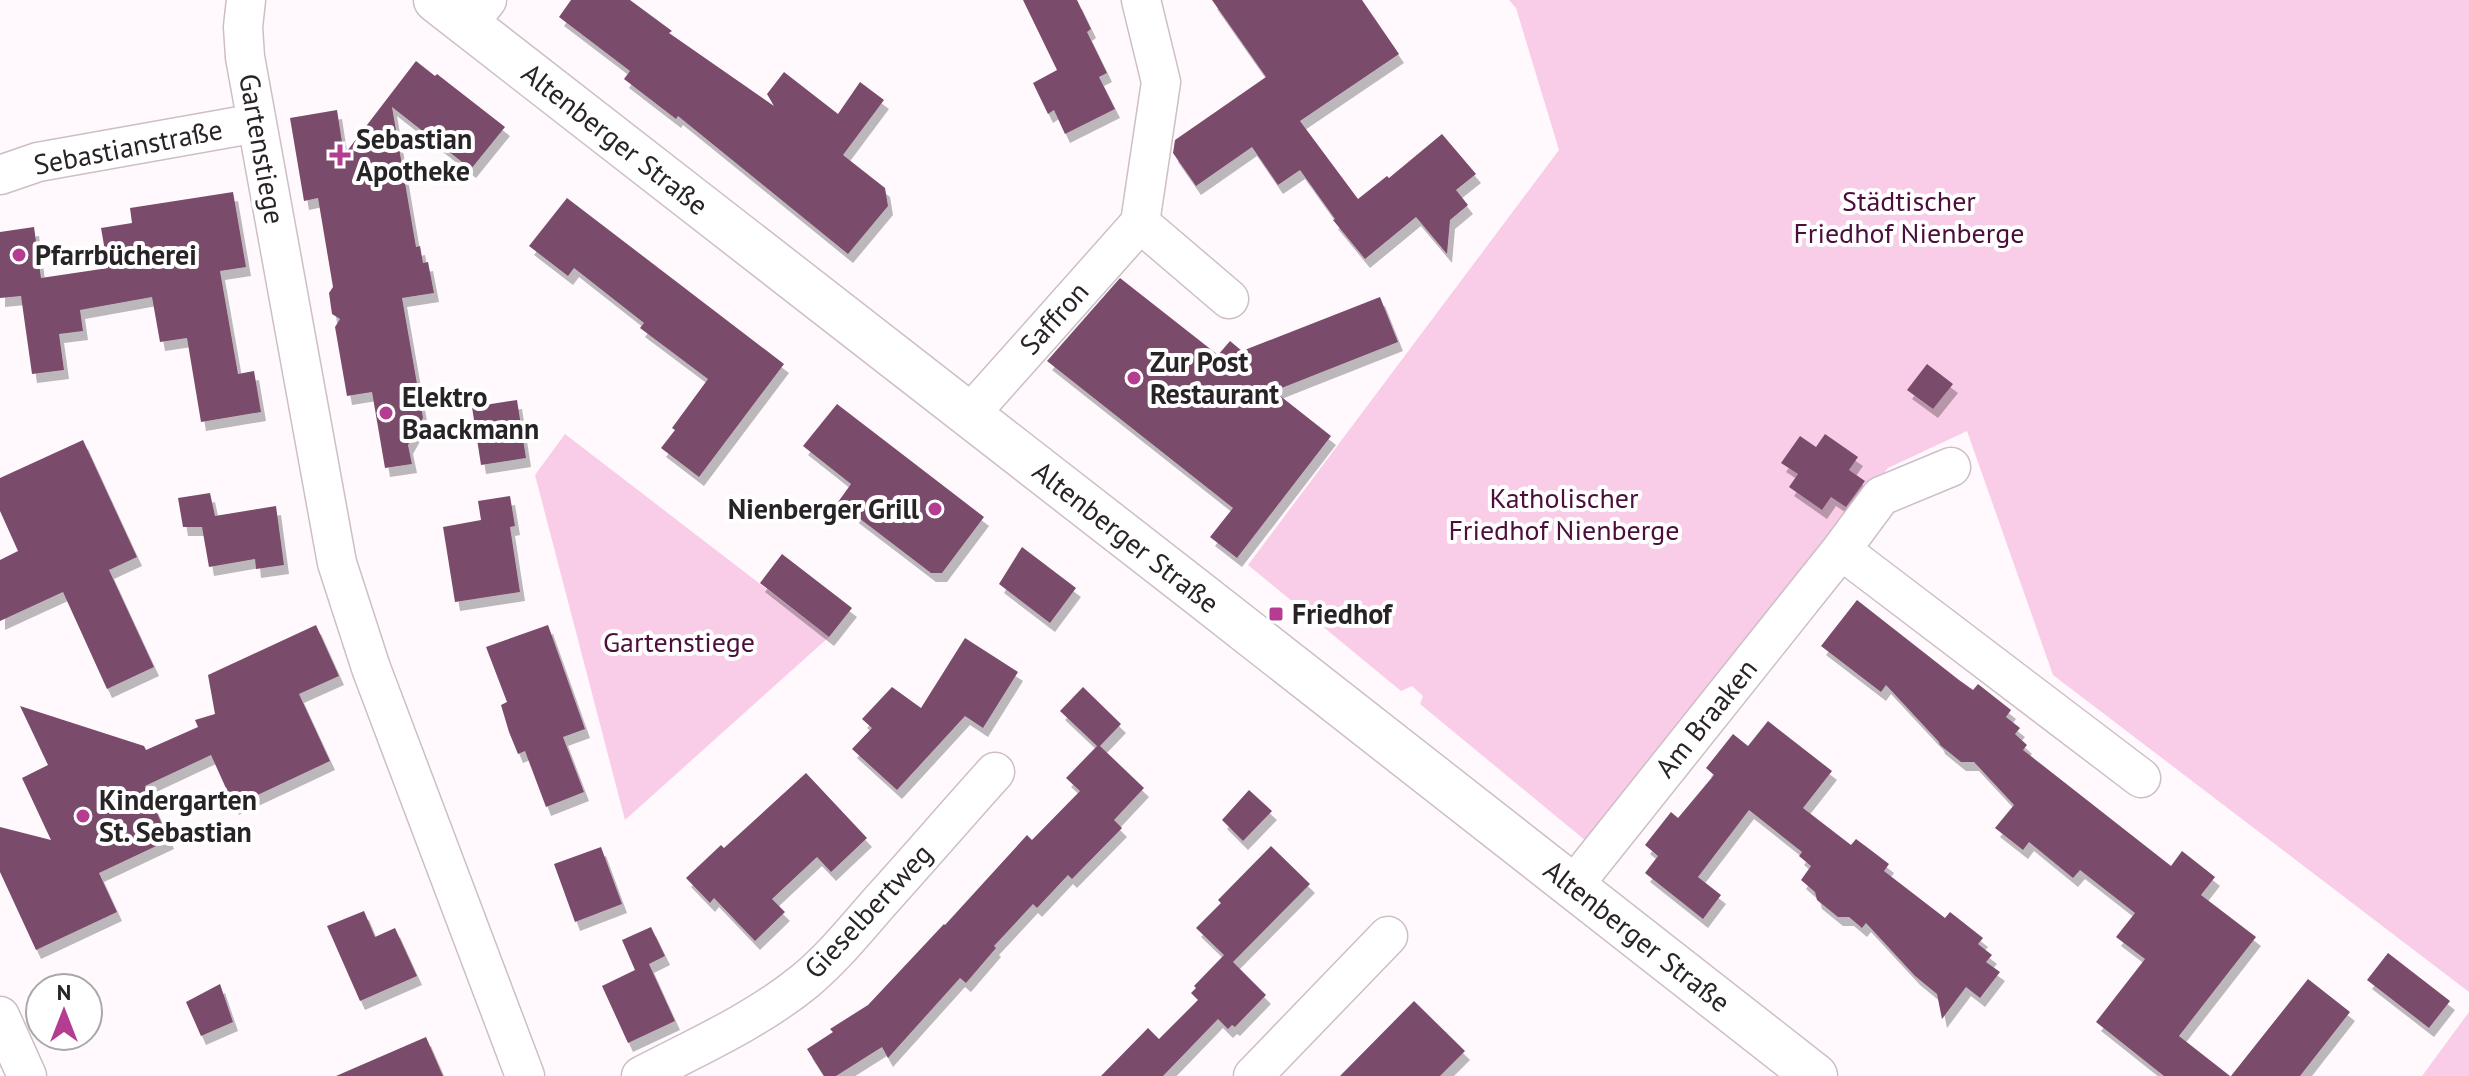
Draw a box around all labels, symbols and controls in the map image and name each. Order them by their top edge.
street label: Altenberger Straße [514,54,716,223]
street label: Gartenstiege [231,71,294,227]
street label: Sebastianstraße [30,110,225,183]
place label: Sebastian Apotheke [356,120,472,189]
marker: Sebastian Apotheke [331,146,349,164]
park label: Städtischer Friedhof Nienberge [1793,182,2025,251]
place label: Pfarrbücherei [35,236,197,273]
marker: Pfarrbücherei [10,246,28,264]
street label: Saffron [1011,273,1096,362]
place label: Zur Post Restaurant [1150,343,1279,412]
marker: Zur Post Restaurant [1125,369,1143,387]
place label: Elektro Baackmann [402,378,539,447]
marker: Elektro Baackmann [377,404,395,422]
street label: Altenberger Straße [1025,452,1227,621]
park label: Katholischer Friedhof Nienberge [1448,479,1680,548]
place label: Nienberger Grill [728,490,920,527]
marker: Nienberger Grill [926,500,944,518]
place label: Friedhof [1292,595,1394,632]
marker: Friedhof [1267,605,1285,623]
park label: Gartenstiege [603,623,755,660]
street label: Am Braaken [1646,651,1765,785]
place label: Kindergarten St. Sebastian [99,781,257,850]
marker: Kindergarten St. Sebastian [74,807,92,825]
street label: Gieselbertweg [796,835,940,986]
street label: Altenberger Straße [1536,851,1738,1020]
north arrow [24,972,104,1052]
text: N [57,978,71,1006]

